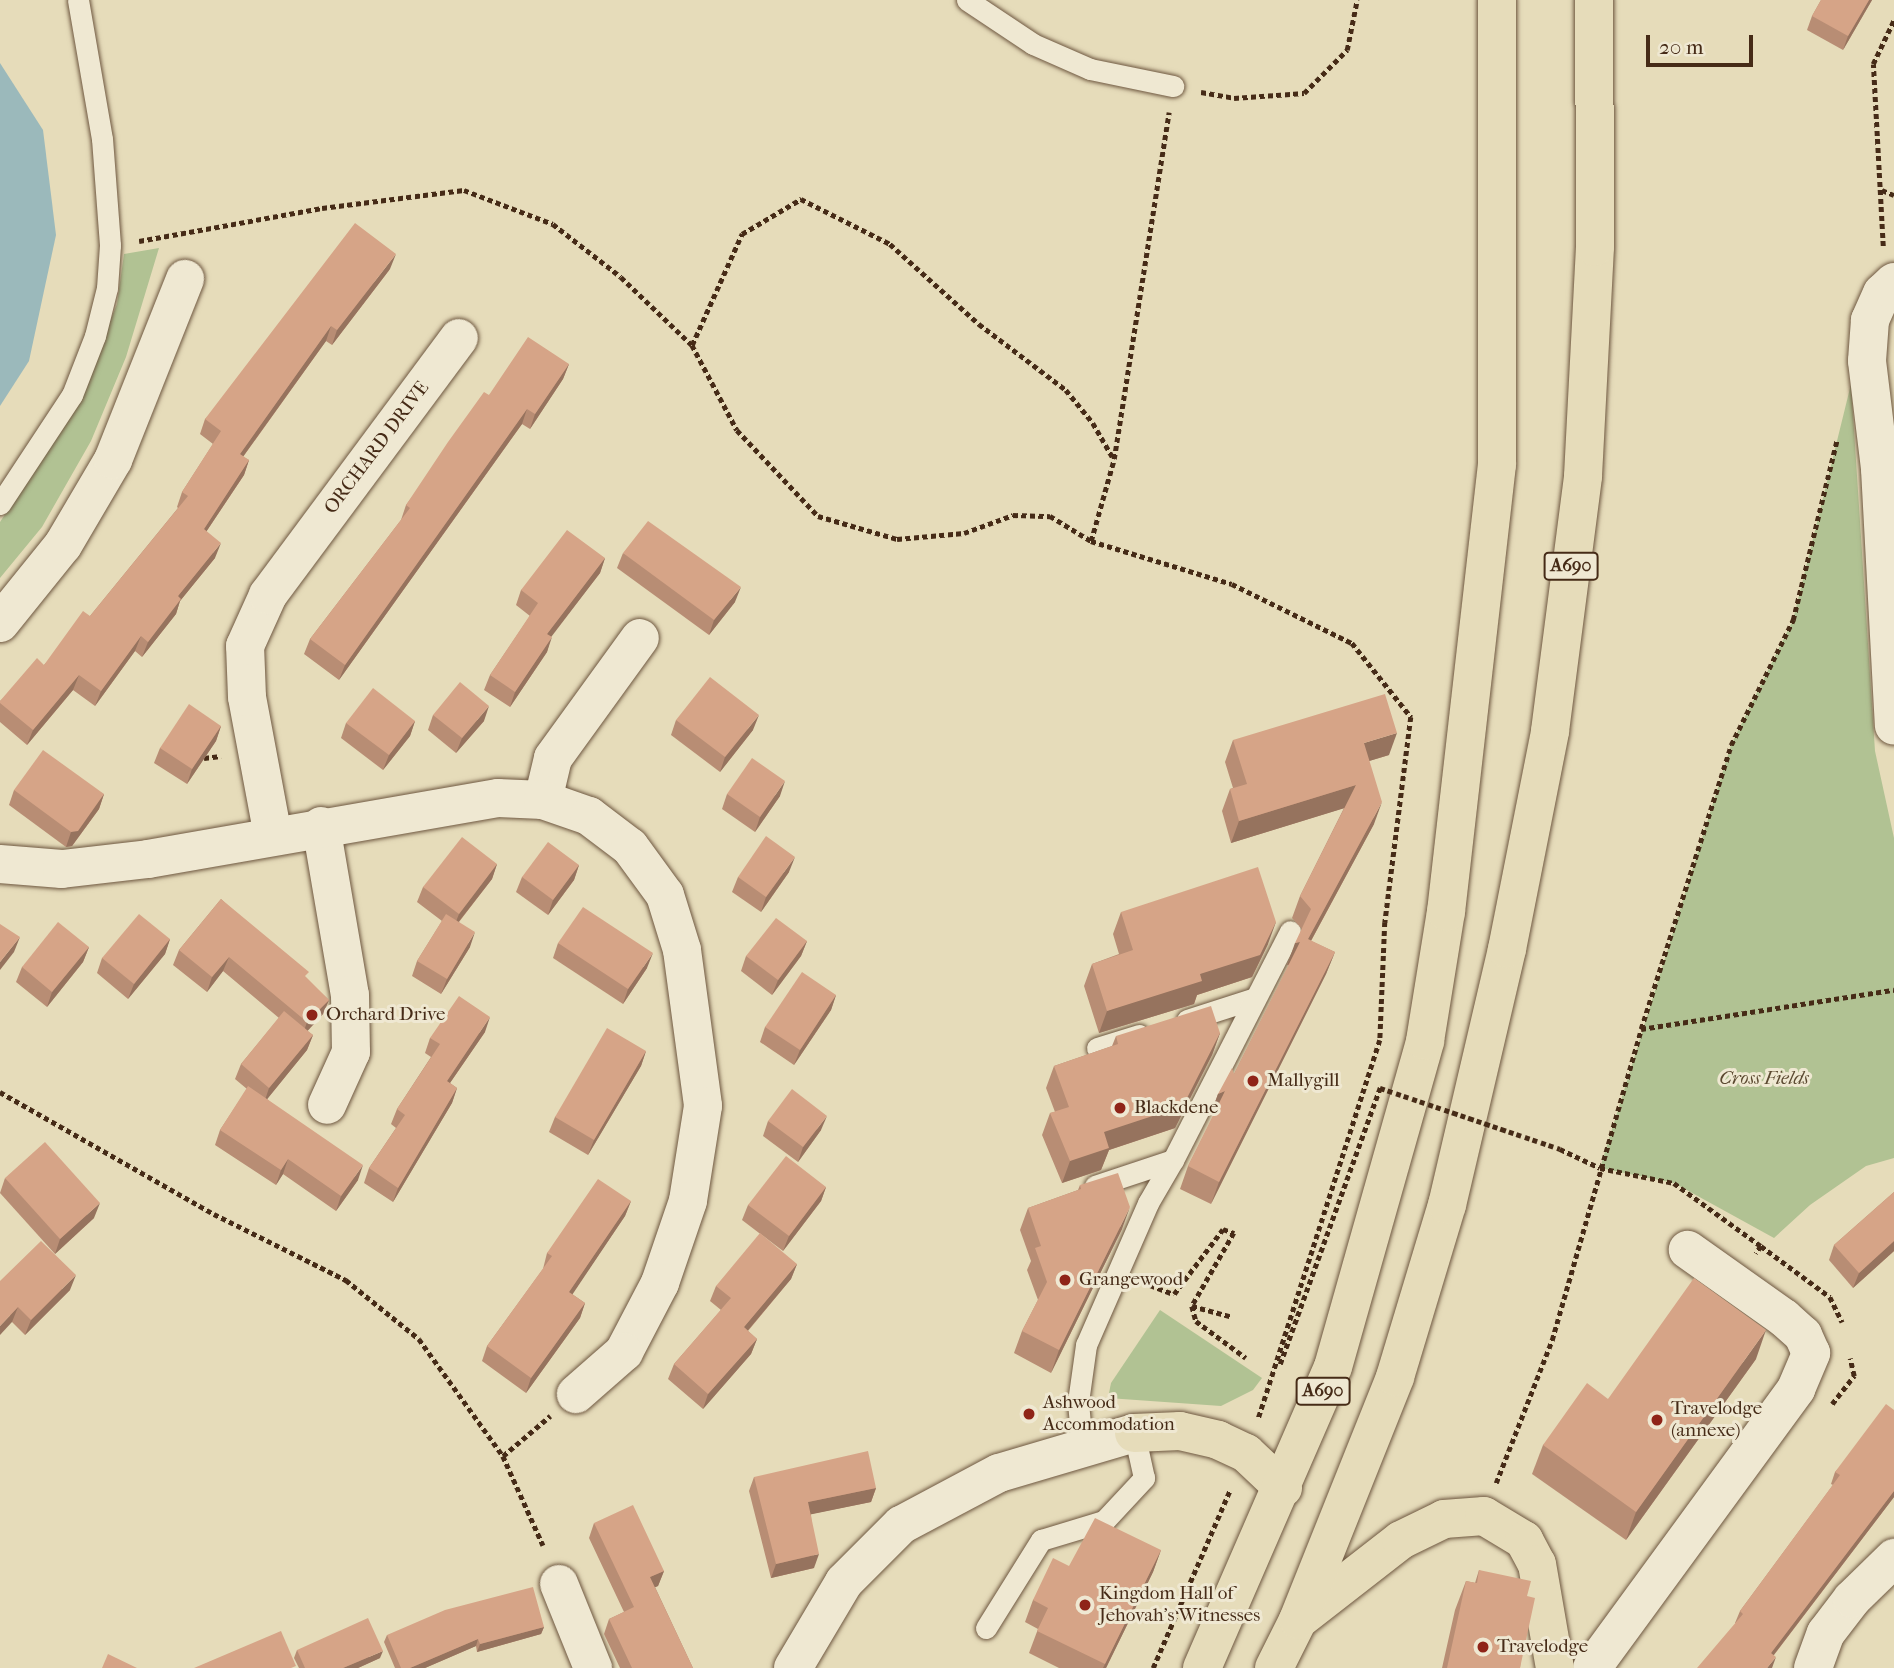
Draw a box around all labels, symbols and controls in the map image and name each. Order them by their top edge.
scale bar [1649,21,1756,65]
text: 20 m [1659,35,1703,59]
street label: ORCHARD DRIVE [320,377,434,519]
road number: A690 [1543,552,1599,580]
place label: Orchard Drive [326,1004,446,1026]
marker: Orchard Drive [304,1007,320,1023]
park label: Cross Fields [1719,1068,1809,1090]
place label: Mallygill [1267,1070,1340,1092]
marker: Mallygill [1245,1073,1261,1089]
place label: Blackdene [1134,1097,1218,1119]
marker: Blackdene [1112,1100,1128,1116]
place label: Grangewood [1079,1269,1183,1291]
marker: Grangewood [1057,1272,1073,1288]
road number: A690 [1295,1376,1351,1406]
place label: Ashwood Accommodation [1043,1392,1175,1436]
place label: Travelodge (annexe) [1671,1398,1762,1442]
marker: Ashwood Accommodation [1021,1406,1037,1422]
marker: Travelodge (annexe) [1649,1412,1665,1428]
place label: Kingdom Hall of Jehovah's Witnesses [1099,1583,1260,1627]
marker: Kingdom Hall of Jehovah's Witnesses [1077,1597,1093,1613]
place label: Travelodge [1497,1636,1588,1658]
marker: Travelodge [1475,1639,1491,1655]

